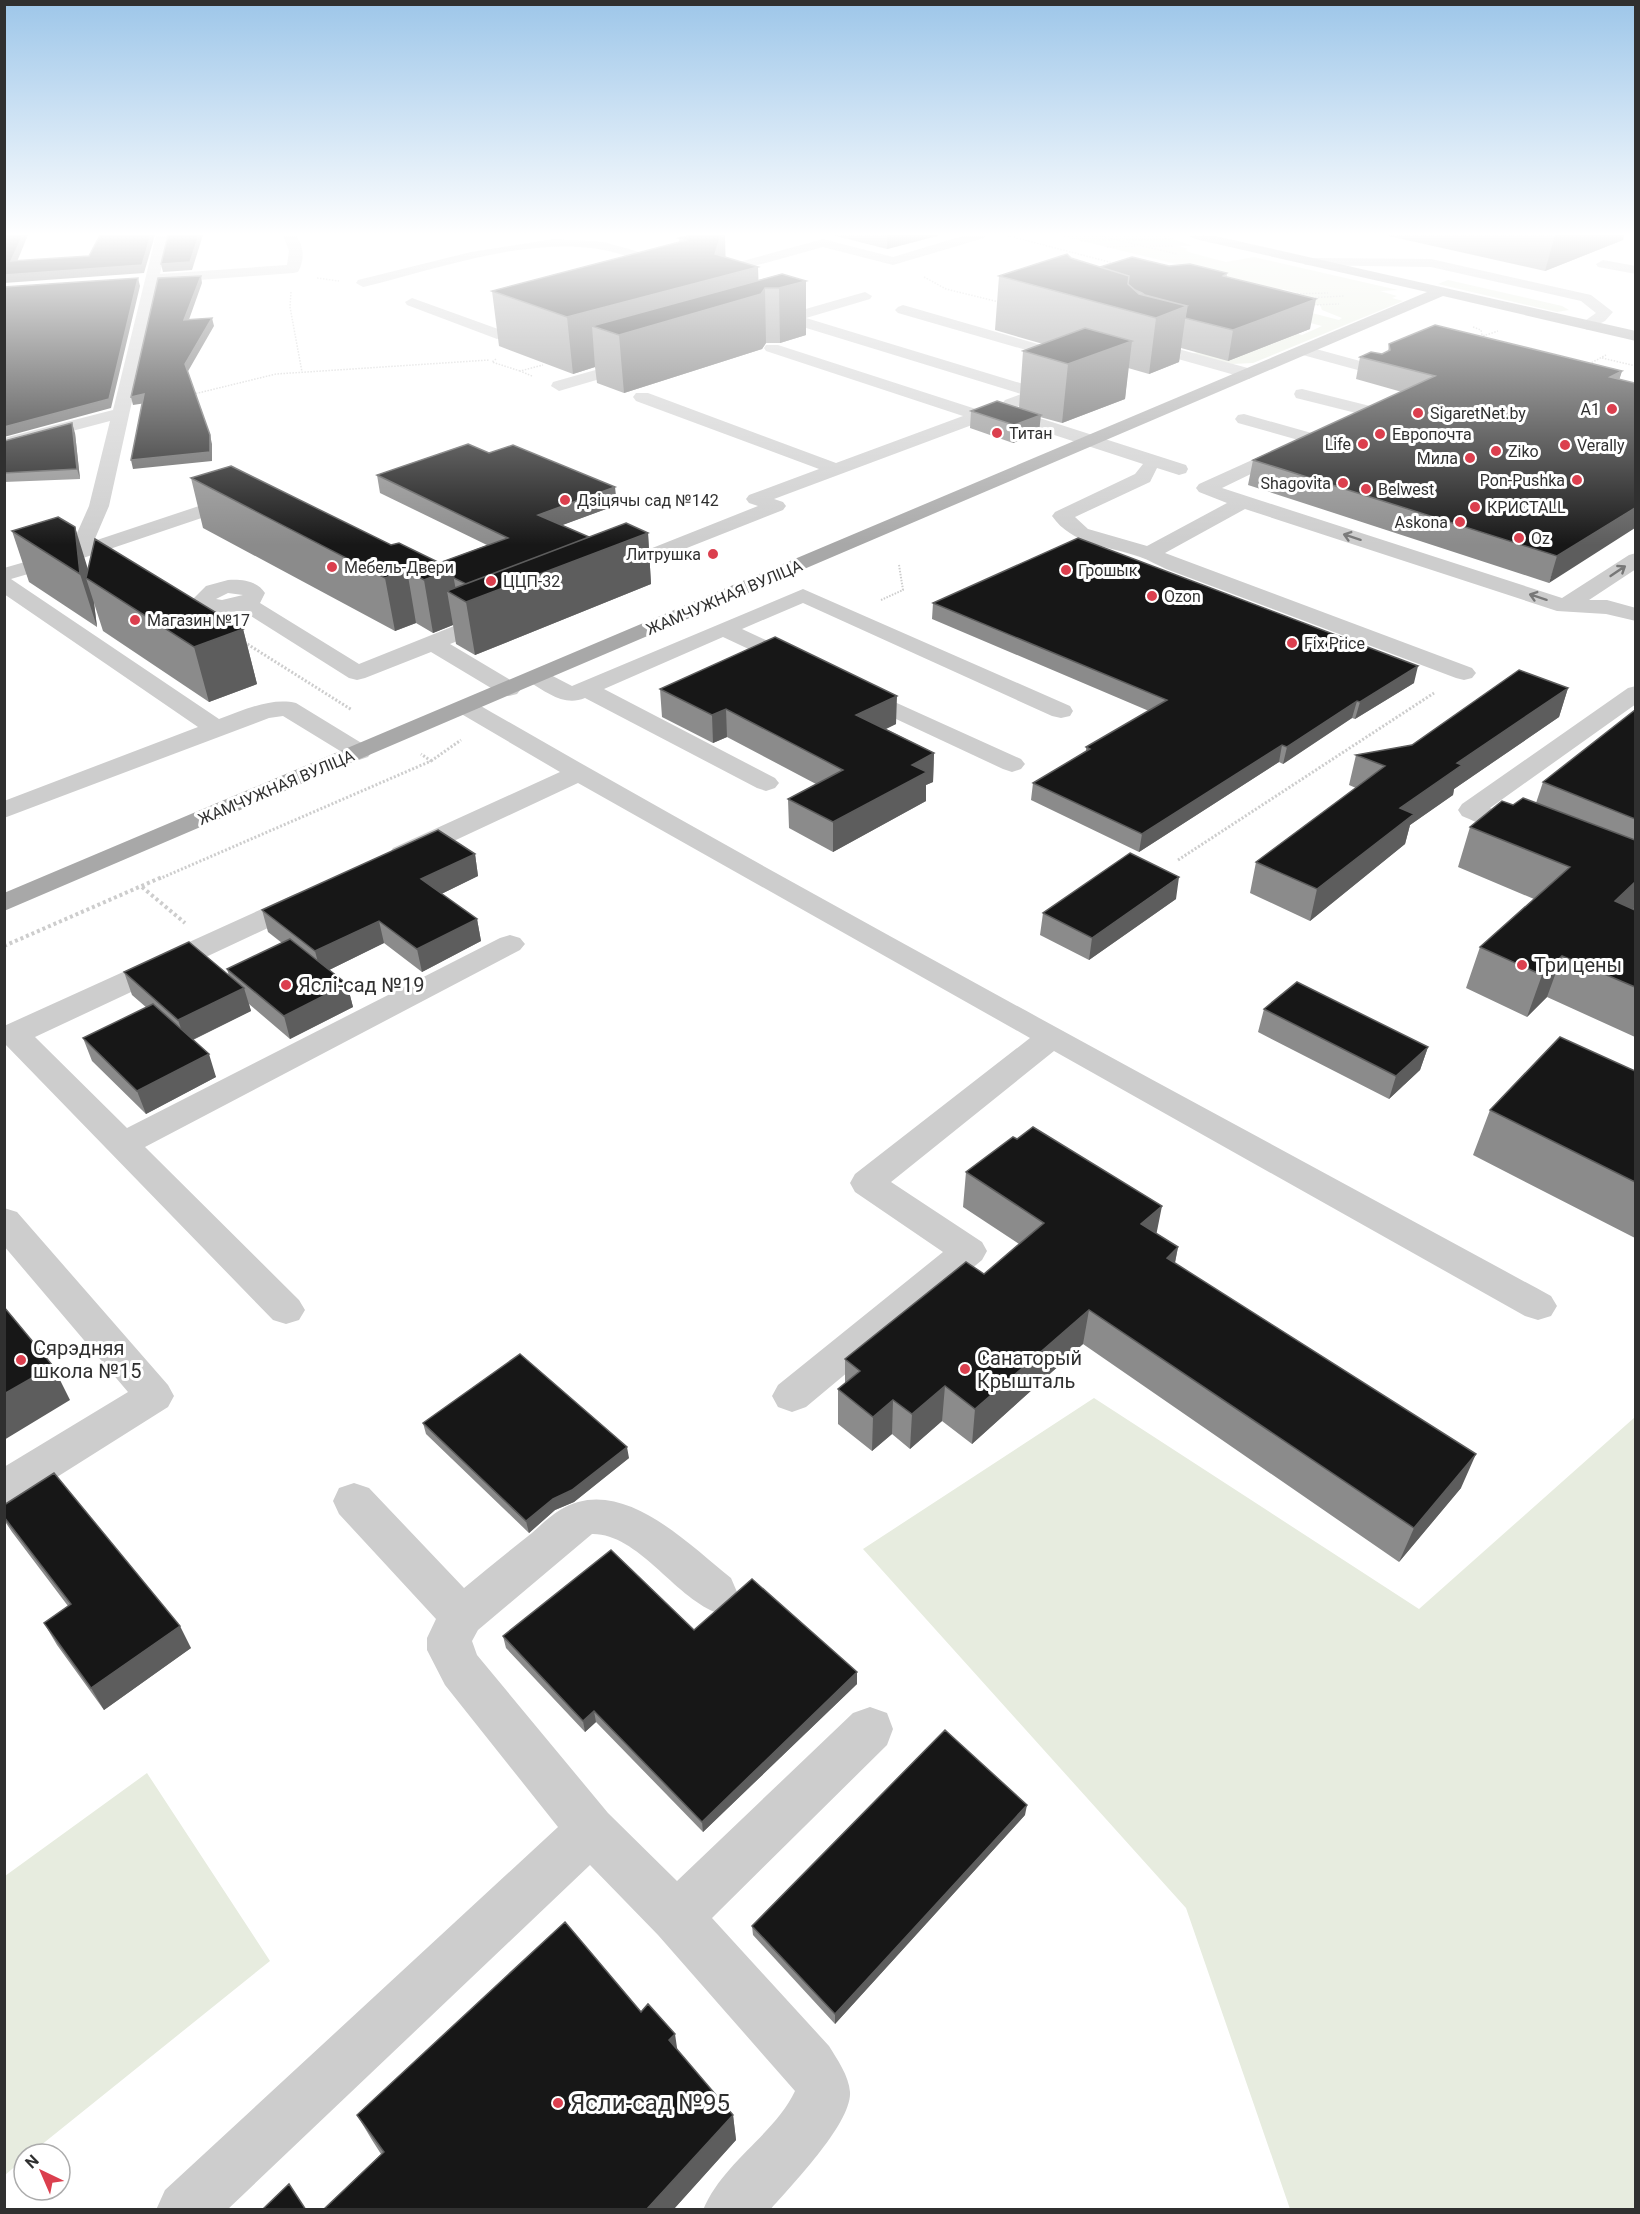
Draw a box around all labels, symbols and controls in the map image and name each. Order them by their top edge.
place label: A1 [1581,400,1600,419]
marker: A1 [1605,402,1619,416]
place label: SigaretNet.by [1430,404,1526,423]
marker: SigaretNet.by [1411,406,1425,420]
place label: Титан [1009,424,1052,443]
place label: Европочта [1392,425,1472,444]
marker: Титан [990,426,1004,440]
marker: Европочта [1373,427,1387,441]
place label: Life [1325,435,1351,454]
place label: Verally [1577,436,1625,455]
marker: Life [1356,437,1370,451]
marker: Verally [1558,438,1572,452]
place label: Ziko [1508,442,1539,461]
marker: Ziko [1489,444,1503,458]
place label: Мила [1417,449,1458,468]
marker: Мила [1463,451,1477,465]
place label: Pon-Pushka [1480,471,1565,490]
marker: Pon-Pushka [1570,473,1584,487]
place label: Shagovita [1260,474,1331,493]
marker: Shagovita [1336,476,1350,490]
place label: Belwest [1378,480,1434,499]
marker: Belwest [1359,482,1373,496]
place label: Дзіцячы сад №142 [577,491,719,510]
marker: Дзіцячы сад №142 [558,493,572,507]
place label: КРИСТАLL [1487,498,1566,517]
marker: КРИСТАLL [1468,500,1482,514]
place label: Askona [1395,513,1448,532]
marker: Askona [1453,515,1467,529]
place label: Oz [1531,529,1550,548]
one-way arrow [1343,531,1362,542]
marker: Oz [1512,531,1526,545]
place label: Литрушка [626,545,701,564]
marker: Литрушка [706,547,720,561]
street label: ЖАМЧУЖНАЯ ВУЛІЦА [643,556,806,639]
place label: Мебель-Двери [344,558,454,577]
marker: Мебель-Двери [325,560,339,574]
place label: Грошык [1078,561,1138,580]
marker: Грошык [1059,563,1073,577]
one-way arrow [1609,565,1625,577]
place label: ЦЦП-32 [503,572,560,591]
marker: ЦЦП-32 [484,574,498,588]
place label: Ozon [1164,587,1201,606]
marker: Ozon [1145,589,1159,603]
one-way arrow [1529,591,1548,602]
place label: Магазин №17 [147,611,250,630]
marker: Магазин №17 [128,613,142,627]
place label: Fix Price [1304,634,1365,653]
marker: Fix Price [1285,636,1299,650]
street label: ЖАМЧУЖНАЯ ВУЛІЦА [195,746,358,829]
place label: Три цены [1534,953,1622,977]
marker: Три цены [1515,958,1529,972]
place label: Яслі-сад №19 [298,973,425,997]
marker: Яслі-сад №19 [279,978,293,992]
place label: Сярэдняя школа №15 [33,1336,142,1383]
place label: Санаторый Крышталь [977,1346,1082,1393]
marker: Сярэдняя школа №15 [14,1353,28,1367]
marker: Санаторый Крышталь [958,1362,972,1376]
place label: Ясли-сад №95 [570,2089,730,2117]
marker: Ясли-сад №95 [551,2096,565,2110]
north arrow [12,2142,72,2202]
text: N [21,2151,43,2172]

